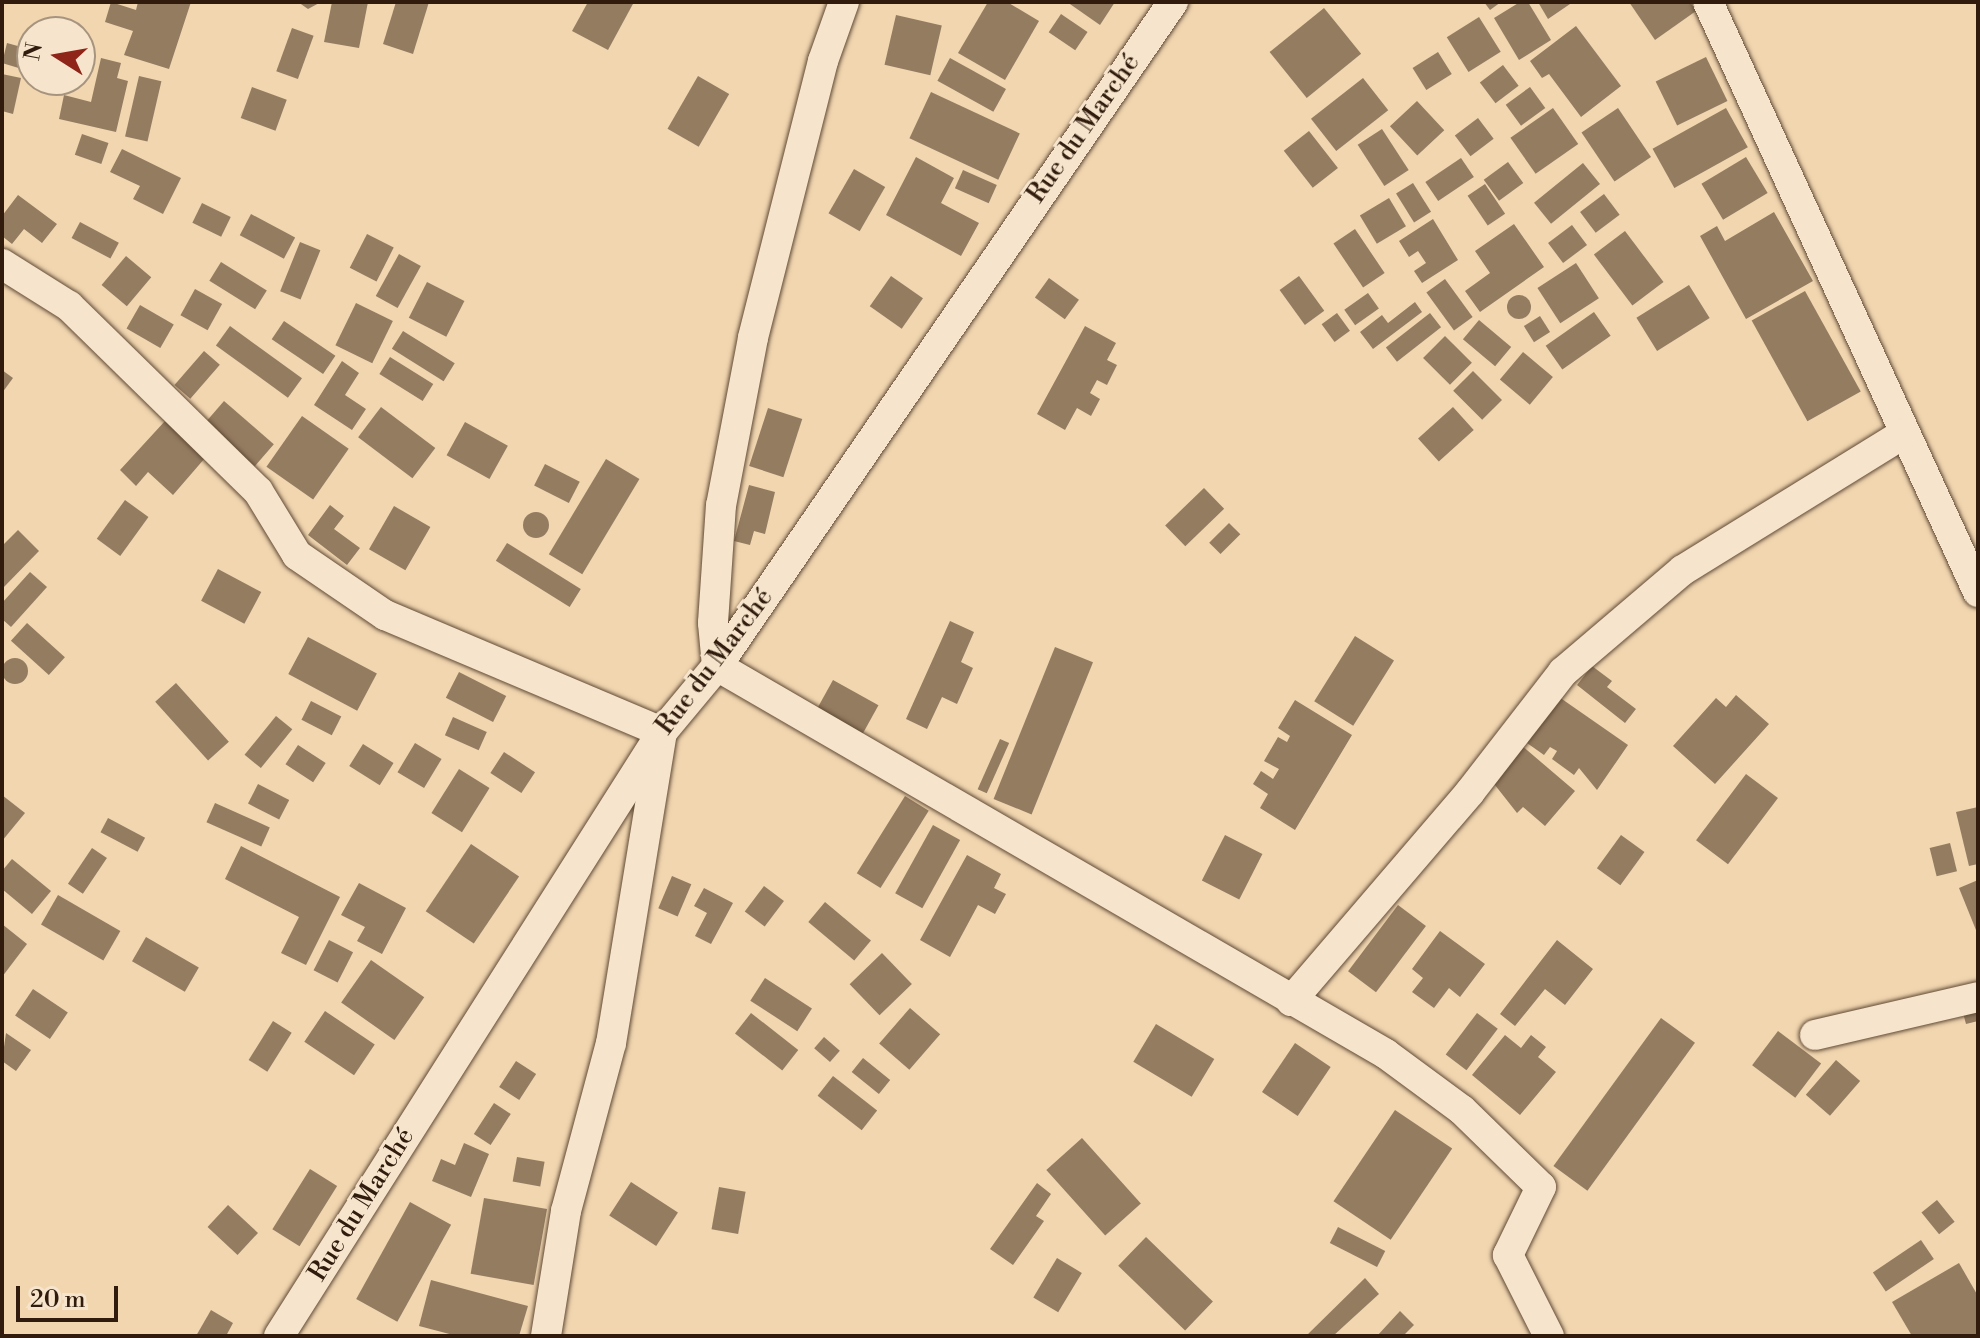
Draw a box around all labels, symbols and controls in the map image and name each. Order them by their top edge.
north arrow [16,16,96,96]
text: N [19,41,49,63]
street label: Rue du Marché [1021,48,1147,210]
street label: Rue du Marché [650,583,780,741]
street label: Rue du Marché [302,1123,422,1287]
scale bar [20,1270,122,1320]
text: 20 m [30,1285,86,1315]

